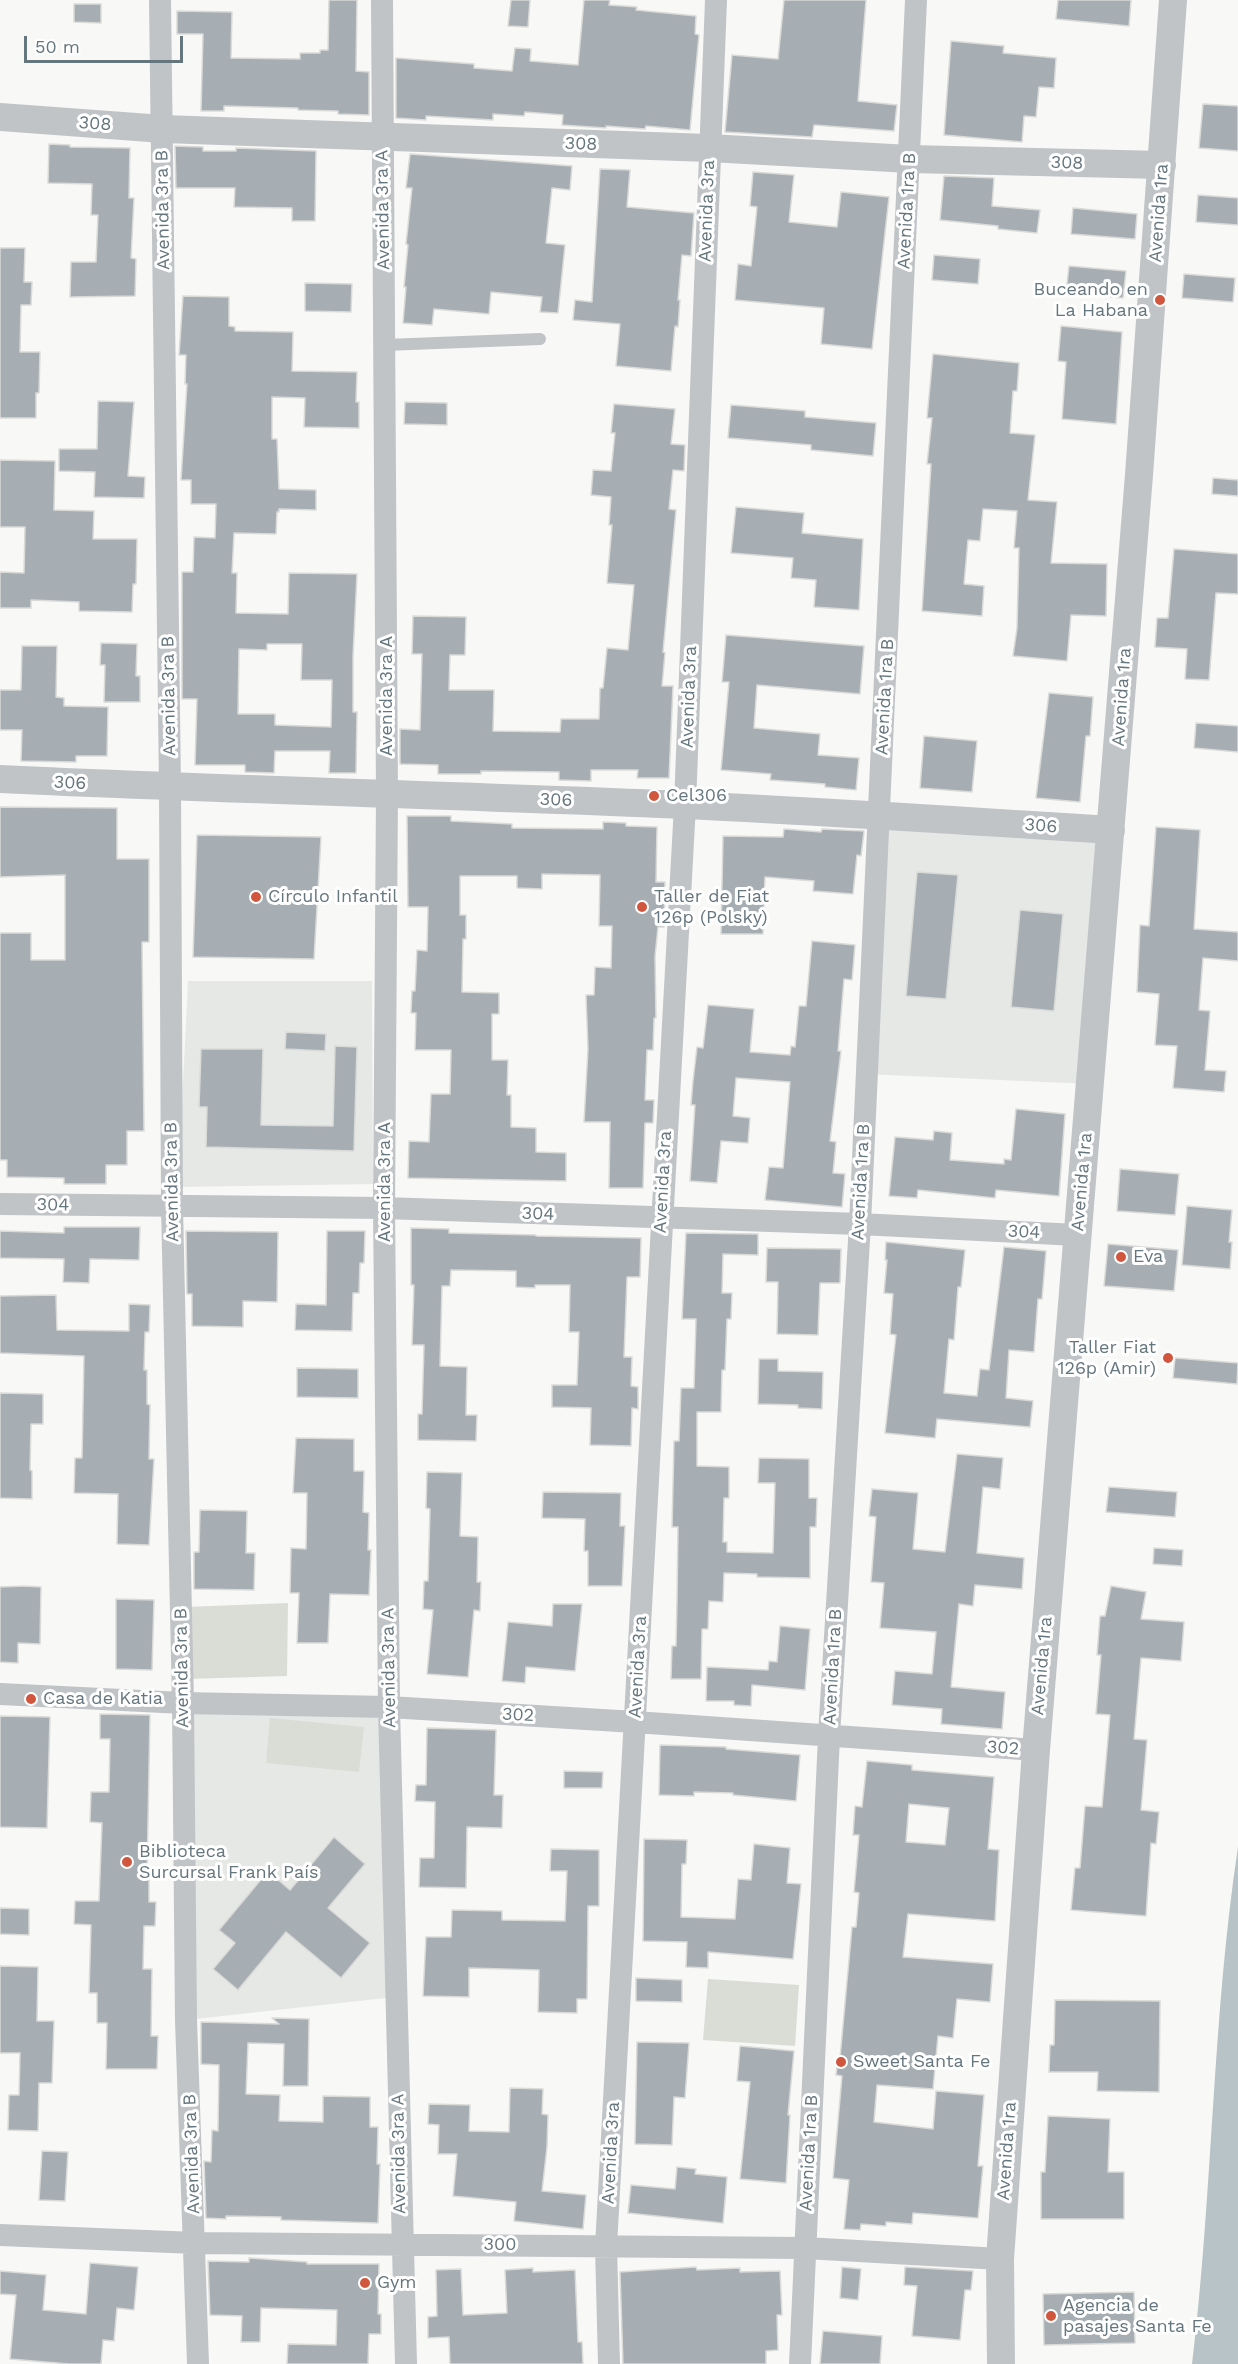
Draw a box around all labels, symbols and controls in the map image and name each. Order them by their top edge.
scale bar [27,24,186,62]
text: 50 m [35,36,80,57]
street label: 308 [78,112,112,136]
street label: 308 [564,133,598,155]
street label: Avenida 3ra B [151,150,175,270]
street label: Avenida 3ra A [371,150,395,270]
street label: Avenida 1ra B [893,152,921,270]
street label: 308 [1050,152,1084,174]
street label: Avenida 3ra [694,159,720,263]
street label: Avenida 1ra [1145,163,1173,263]
place label: Buceando en La Habana [1034,279,1148,322]
marker: Buceando en La Habana [1153,293,1167,307]
street label: Avenida 3ra B [157,636,181,756]
street label: Avenida 3ra A [376,636,398,756]
street label: Avenida 1ra B [871,638,899,756]
street label: Avenida 3ra [676,645,702,749]
street label: Avenida 1ra [1108,647,1136,747]
street label: 306 [53,771,87,795]
place label: Cel306 [666,785,727,807]
street label: 306 [539,789,573,811]
marker: Cel306 [647,789,661,803]
street label: 306 [1024,814,1058,838]
place label: Círculo Infantil [268,886,398,908]
place label: Taller de Fiat 126p (Polsky) [654,886,769,928]
marker: Círculo Infantil [249,890,263,904]
marker: Taller de Fiat 126p (Polsky) [635,900,649,914]
street label: Avenida 3ra B [160,1122,184,1242]
street label: Avenida 3ra A [374,1122,396,1242]
street label: Avenida 1ra B [847,1123,875,1241]
street label: Avenida 3ra [650,1130,676,1234]
street label: Avenida 1ra [1067,1132,1097,1232]
street label: 304 [36,1194,70,1216]
street label: 304 [521,1203,555,1225]
street label: 304 [1007,1220,1041,1244]
place label: Eva [1133,1246,1163,1268]
marker: Eva [1114,1250,1128,1264]
place label: Taller Fiat 126p (Amir) [1057,1337,1156,1380]
marker: Taller Fiat 126p (Amir) [1161,1351,1175,1365]
street label: Avenida 3ra B [170,1608,194,1728]
street label: Avenida 3ra A [377,1608,401,1728]
street label: Avenida 1ra B [819,1608,847,1726]
street label: Avenida 3ra [625,1615,651,1719]
street label: Avenida 1ra [1027,1616,1057,1716]
place label: Casa de Katia [43,1688,163,1710]
marker: Casa de Katia [24,1692,38,1706]
street label: 302 [501,1703,535,1727]
street label: 302 [986,1736,1020,1760]
place label: Biblioteca Surcursal Frank País [139,1841,319,1884]
marker: Biblioteca Surcursal Frank País [120,1855,134,1869]
place label: Sweet Santa Fe [853,2051,990,2073]
marker: Sweet Santa Fe [834,2055,848,2069]
street label: Avenida 3ra B [179,2094,205,2214]
street label: Avenida 3ra A [387,2094,411,2214]
street label: Avenida 1ra B [795,2094,823,2212]
street label: Avenida 3ra [598,2101,624,2205]
street label: Avenida 1ra [993,2101,1021,2201]
street label: 300 [484,2234,516,2256]
place label: Gym [377,2272,416,2294]
marker: Gym [358,2276,372,2290]
place label: Agencia de pasajes Santa Fe [1063,2295,1212,2338]
marker: Agencia de pasajes Santa Fe [1044,2309,1058,2323]

